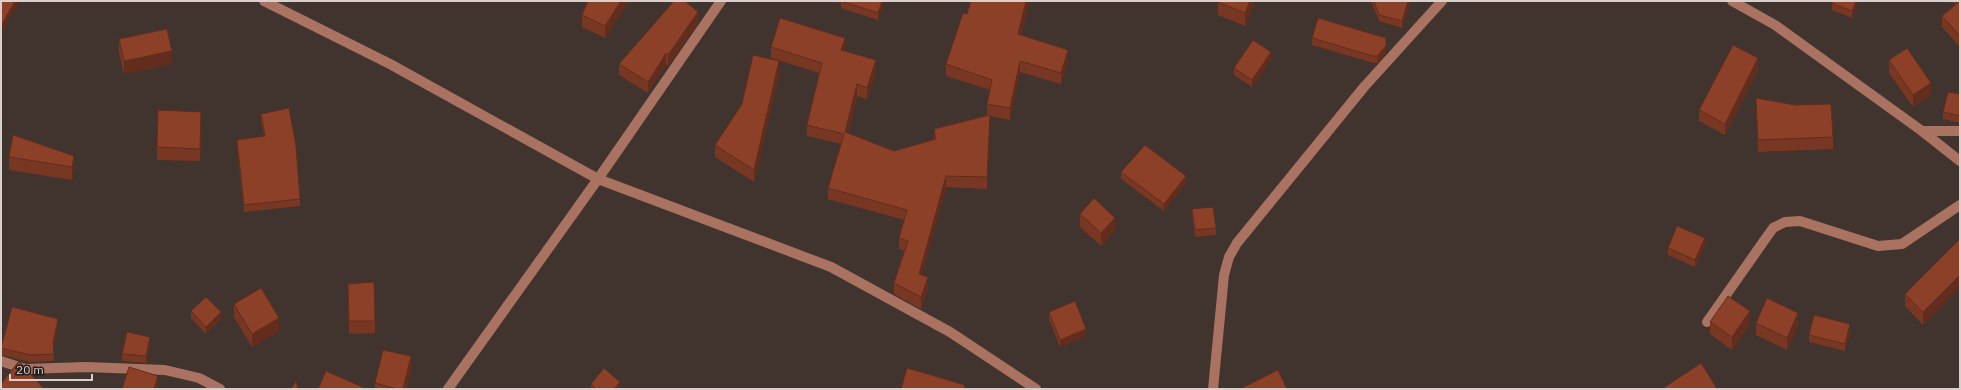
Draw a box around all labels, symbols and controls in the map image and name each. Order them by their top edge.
scale bar [10,356,92,382]
text: 20 m [16,362,44,377]

